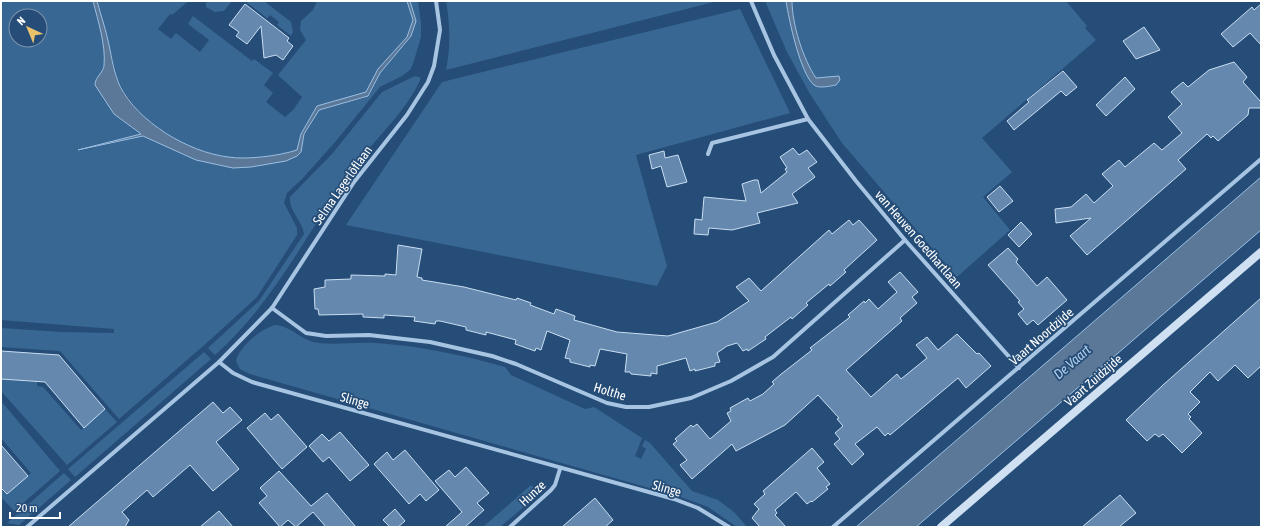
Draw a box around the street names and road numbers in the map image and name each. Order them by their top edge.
street label: Selma Lagerlöflaan [310,143,375,228]
street label: van Heuven Goedhartlaan [872,187,965,291]
street label: Vaart Noordzijde [1006,304,1076,368]
street label: Vaart Zuidzijde [1061,351,1125,409]
street label: Holthe [592,379,628,404]
street label: Slinge [339,389,371,412]
street label: Hunze [516,477,549,509]
street label: Slinge [651,477,683,500]

